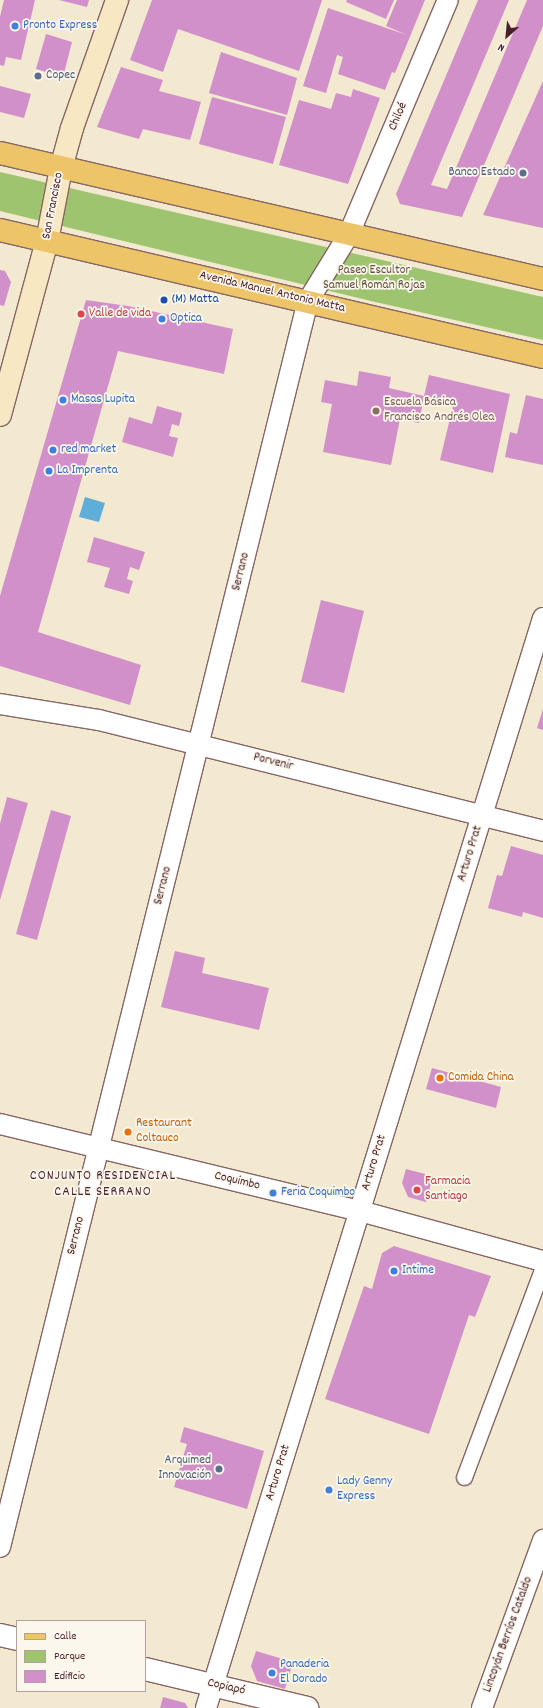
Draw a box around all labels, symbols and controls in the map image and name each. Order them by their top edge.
north arrow [487,16,527,56]
place label: Pronto Express [23,18,97,34]
marker: Pronto Express [10,21,20,31]
text: N [495,38,508,55]
place label: Copec [46,68,75,84]
marker: Copec [33,71,43,81]
street label: Chiloé [386,100,412,134]
place label: Banco Estado [449,165,515,181]
marker: Banco Estado [518,168,528,178]
street label: San Francisco [40,171,68,241]
park label: Paseo Escultor Samuel Román Rojas [323,264,425,295]
street label: Avenida Manuel Antonio Matta [198,269,346,317]
place label: (M) Matta [172,292,219,308]
marker: (M) Matta [159,295,169,305]
place label: Valle de vida [89,306,151,322]
marker: Valle de vida [76,309,86,319]
place label: Optica [170,311,202,327]
marker: Optica [157,314,167,324]
place label: Masas Lupita [71,392,135,408]
marker: Masas Lupita [58,395,68,405]
place label: Escuela Básica Francisco Andrés Olea [384,396,494,427]
marker: Escuela Básica Francisco Andrés Olea [371,406,381,416]
place label: red market [61,442,116,458]
marker: red market [48,445,58,455]
place label: La Imprenta [57,463,118,479]
marker: La Imprenta [44,466,54,476]
street label: Serrano [230,551,254,593]
street label: Porvenir [251,750,295,776]
street label: Arturo Prat [455,824,487,884]
street label: Serrano [152,865,176,907]
place label: Comida China [448,1070,514,1086]
marker: Comida China [435,1073,445,1083]
place label: Restaurant Coltauco [136,1117,192,1148]
marker: Restaurant Coltauco [123,1127,133,1137]
street label: Arturo Prat [359,1133,391,1193]
district label: CONJUNTO RESIDENCIAL CALLE SERRANO [30,1168,176,1200]
street label: Coquimbo [213,1169,261,1195]
place label: Farmacia Santiago [425,1175,470,1206]
place label: Feria Coquimbo [281,1185,355,1201]
marker: Farmacia Santiago [412,1185,422,1195]
marker: Feria Coquimbo [268,1188,278,1198]
street label: Serrano [65,1215,89,1257]
place label: Intime [402,1263,434,1279]
marker: Intime [389,1266,399,1276]
street label: Arturo Prat [263,1443,295,1503]
place label: Arquimed Innovación [158,1454,211,1485]
marker: Arquimed Innovación [214,1464,224,1474]
place label: Lady Genny Express [337,1475,392,1506]
marker: Lady Genny Express [324,1485,334,1495]
street label: Lincoyán Berríos Cataldo [481,1575,537,1695]
legend [16,1620,146,1692]
text: Calle [54,1628,77,1645]
text: Parque [54,1648,85,1665]
place label: Panaderia El Dorado [280,1658,329,1689]
text: Edificio [54,1668,85,1685]
marker: Panaderia El Dorado [267,1668,277,1678]
street label: Copiapó [206,1676,246,1700]

